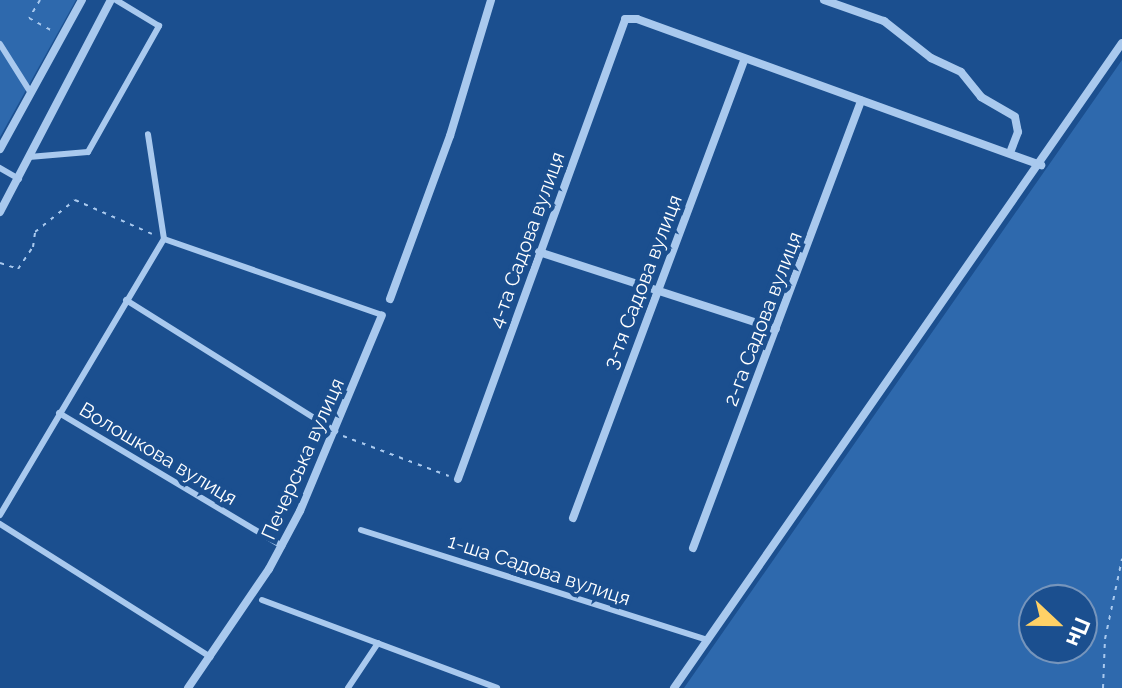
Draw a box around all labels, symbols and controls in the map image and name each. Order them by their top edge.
street label: 4-та Садова вулиця [484,149,570,331]
street label: 3-тя Садова вулиця [599,191,687,373]
street label: 2-га Садова вулиця [719,229,807,409]
street label: Печерська вулиця [257,375,349,543]
street label: Волошкова вулиця [75,397,241,511]
street label: 1-ша Садова вулиця [445,529,633,611]
north arrow [1018,584,1098,664]
text: Пн [1061,614,1096,651]

